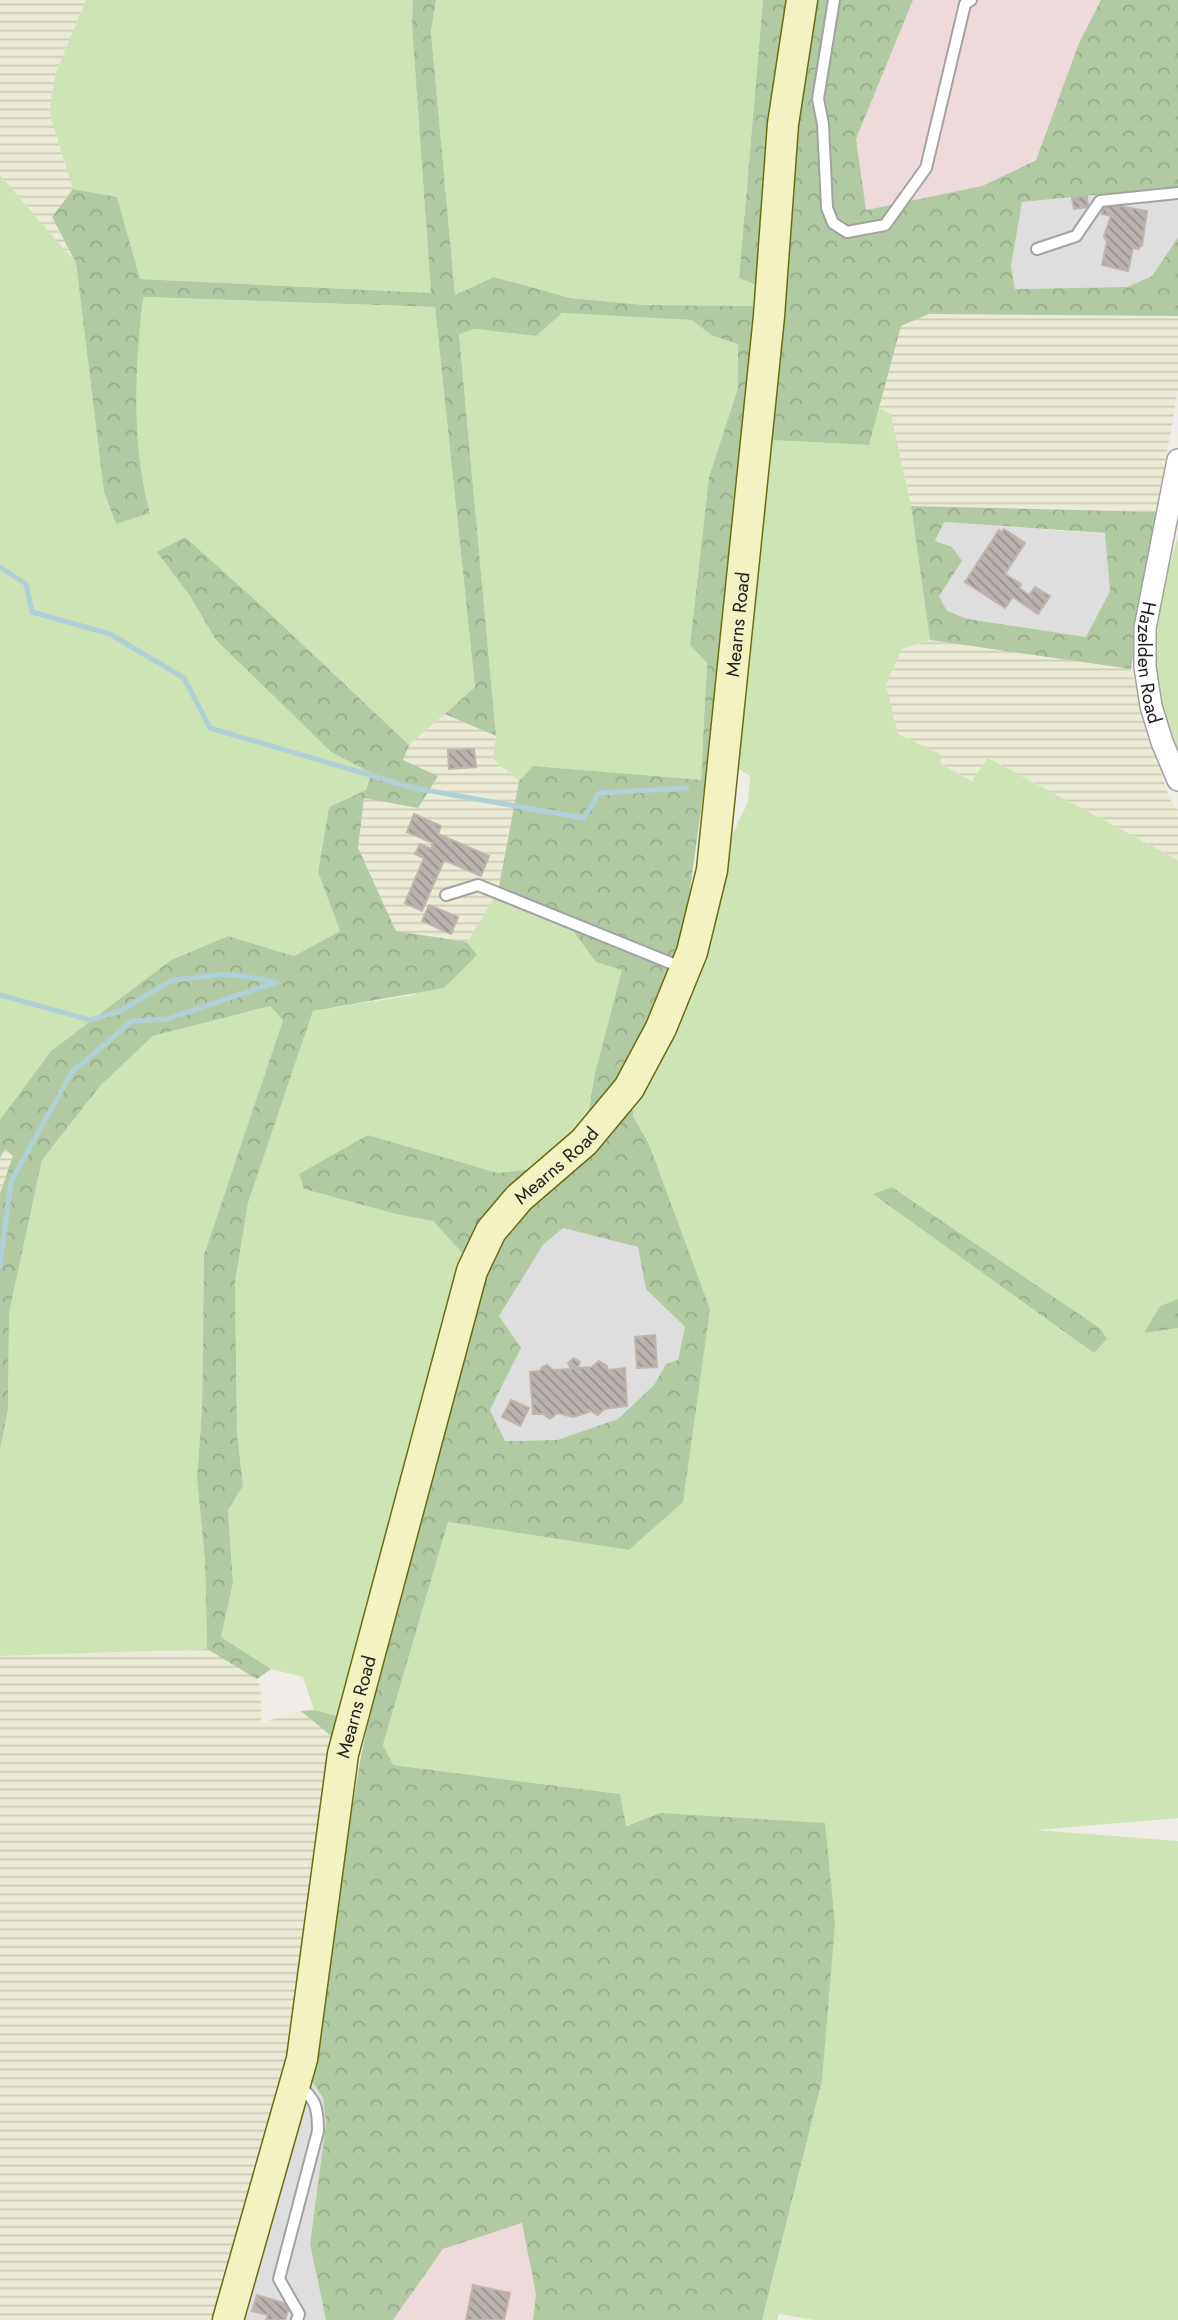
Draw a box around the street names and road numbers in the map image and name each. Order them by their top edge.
street label: Mearns Road [719,571,757,678]
street label: Hazelden Road [1131,599,1169,727]
street label: Mearns Road [508,1121,605,1211]
street label: Mearns Road [330,1653,383,1761]

